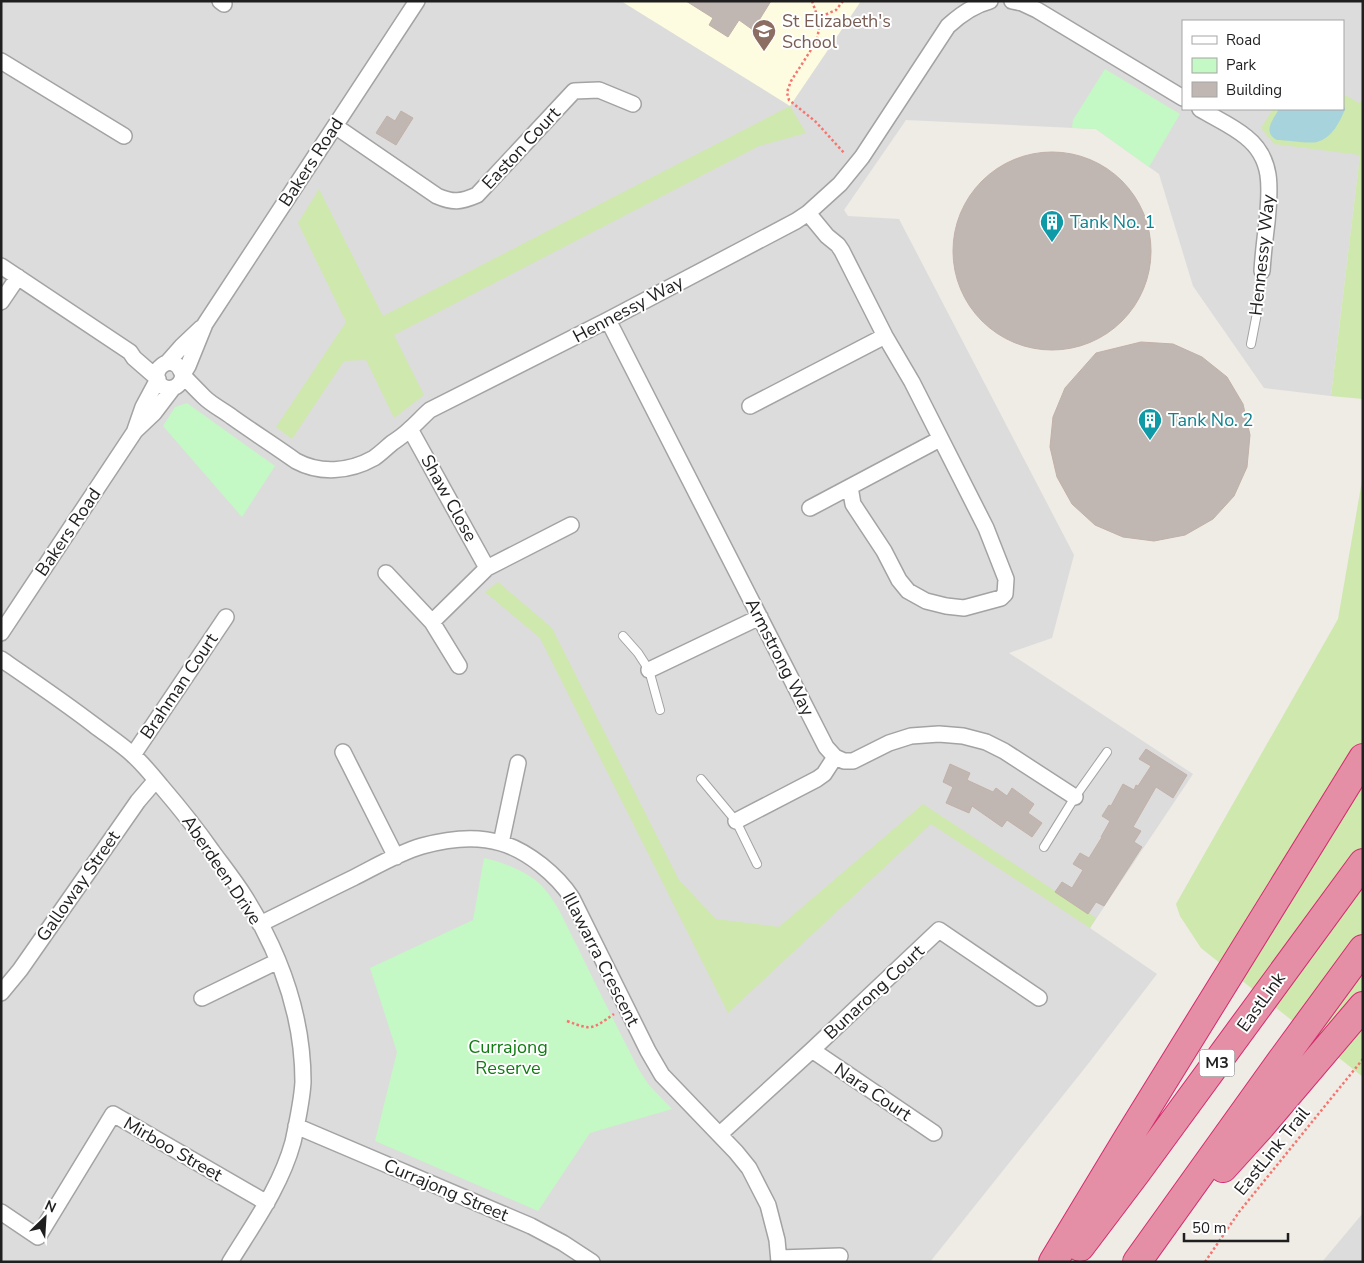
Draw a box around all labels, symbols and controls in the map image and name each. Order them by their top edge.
place label: St Elizabeth's School [782,9,891,54]
school or university icon: St Elizabeth's School [751,18,777,52]
legend [1182,20,1344,110]
text: Road [1226,30,1261,50]
text: Park [1226,55,1256,75]
text: Building [1226,80,1282,100]
street label: Easton Court [477,101,566,194]
street label: Bakers Road [273,113,349,211]
street label: Hennessy Way [1244,192,1280,317]
building icon: Tank No. 1 [1039,209,1065,243]
place label: Tank No. 1 [1070,210,1155,234]
street label: Hennessy Way [569,269,688,348]
building icon: Tank No. 2 [1137,407,1163,441]
place label: Tank No. 2 [1168,408,1253,432]
street label: Shaw Close [415,450,483,546]
street label: Bakers Road [30,483,106,581]
street label: Armstrong Way [740,594,820,721]
street label: Brahman Court [135,628,224,744]
street label: Aberdeen Drive [177,811,267,929]
street label: Galloway Street [31,825,126,946]
street label: Illawarra Crescent [557,888,645,1031]
street label: Bunarong Court [819,939,930,1045]
street label: EastLink [1231,967,1291,1037]
park label: Currajong Reserve [468,1035,548,1080]
road number: M3 [1200,1050,1234,1076]
street label: Nara Court [830,1057,917,1127]
street label: EastLink Trail [1229,1101,1316,1200]
street label: Mirboo Street [119,1111,227,1187]
street label: Currajong Street [380,1153,513,1227]
north arrow [20,1193,70,1243]
text: N [42,1196,59,1217]
scale bar [1184,1210,1288,1242]
text: 50 m [1192,1218,1227,1238]

